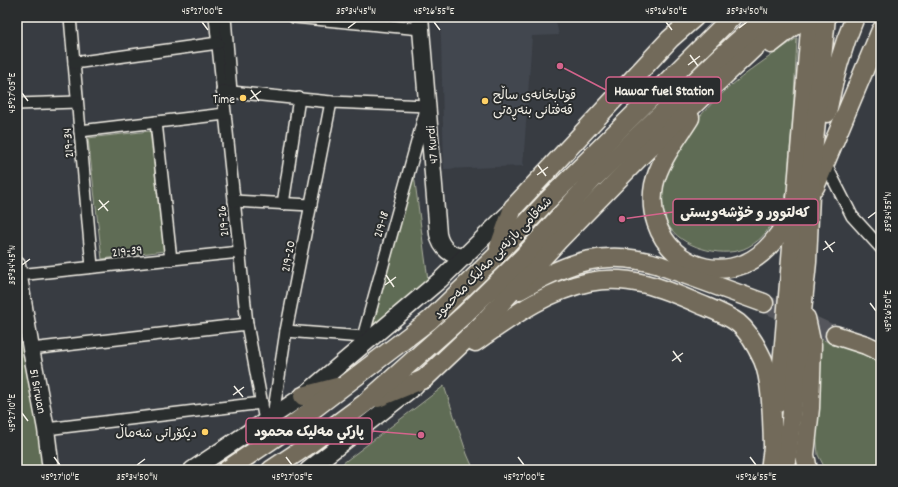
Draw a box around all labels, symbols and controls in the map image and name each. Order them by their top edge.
text: 45°27'00"E [181,5,223,19]
text: 35°34'45"N [336,5,376,19]
text: 45°26'55"E [414,5,455,19]
text: 45°26'50"E [645,5,687,19]
text: 35°34'50"N [726,5,768,19]
text: 45°27'05"E [6,72,20,113]
callout: Hawar fuel Station [606,77,721,103]
text: Hawar fuel Station [614,82,714,102]
place label: قوتابخانەی ساڵح قەفتانی بنەڕەتی [493,85,576,121]
place label: Time [213,91,235,110]
marker: Time [238,93,248,103]
marker: قوتابخانەی ساڵح قەفتانی بنەڕەتی [480,96,490,106]
street label: 47 Kurdi [422,124,445,165]
street label: 219-34 [59,127,80,159]
text: 35°34'55"N [882,192,896,232]
street label: شەقامی بازنەیی مەلیک مەحمود [430,193,558,324]
callout: کەلتوور و خۆشەویستی [673,199,818,225]
street label: 219-26 [213,204,236,237]
text: کەلتوور و خۆشەویستی [680,204,810,224]
street label: 219-18 [370,209,395,240]
street label: 219-20 [277,239,302,274]
street label: 219-39 [111,241,143,264]
text: 35°34'45"N [6,245,20,285]
text: 45°26'50"E [882,290,896,332]
street label: 51 Sirwan [23,367,50,416]
text: 45°27'10"E [6,394,20,432]
callout: پارکي مەليک محمود [246,418,372,444]
place label: دیکۆراتی شەماڵ [115,423,197,444]
text: پارکي مەليک محمود [254,423,364,444]
marker: دیکۆراتی شەماڵ [200,427,210,437]
text: 45°27'10"E [41,471,79,485]
text: 35°34'50"N [116,471,158,485]
text: 45°27'05"E [272,471,313,485]
text: 45°27'00"E [503,471,545,485]
text: 45°26'55"E [736,471,777,485]

